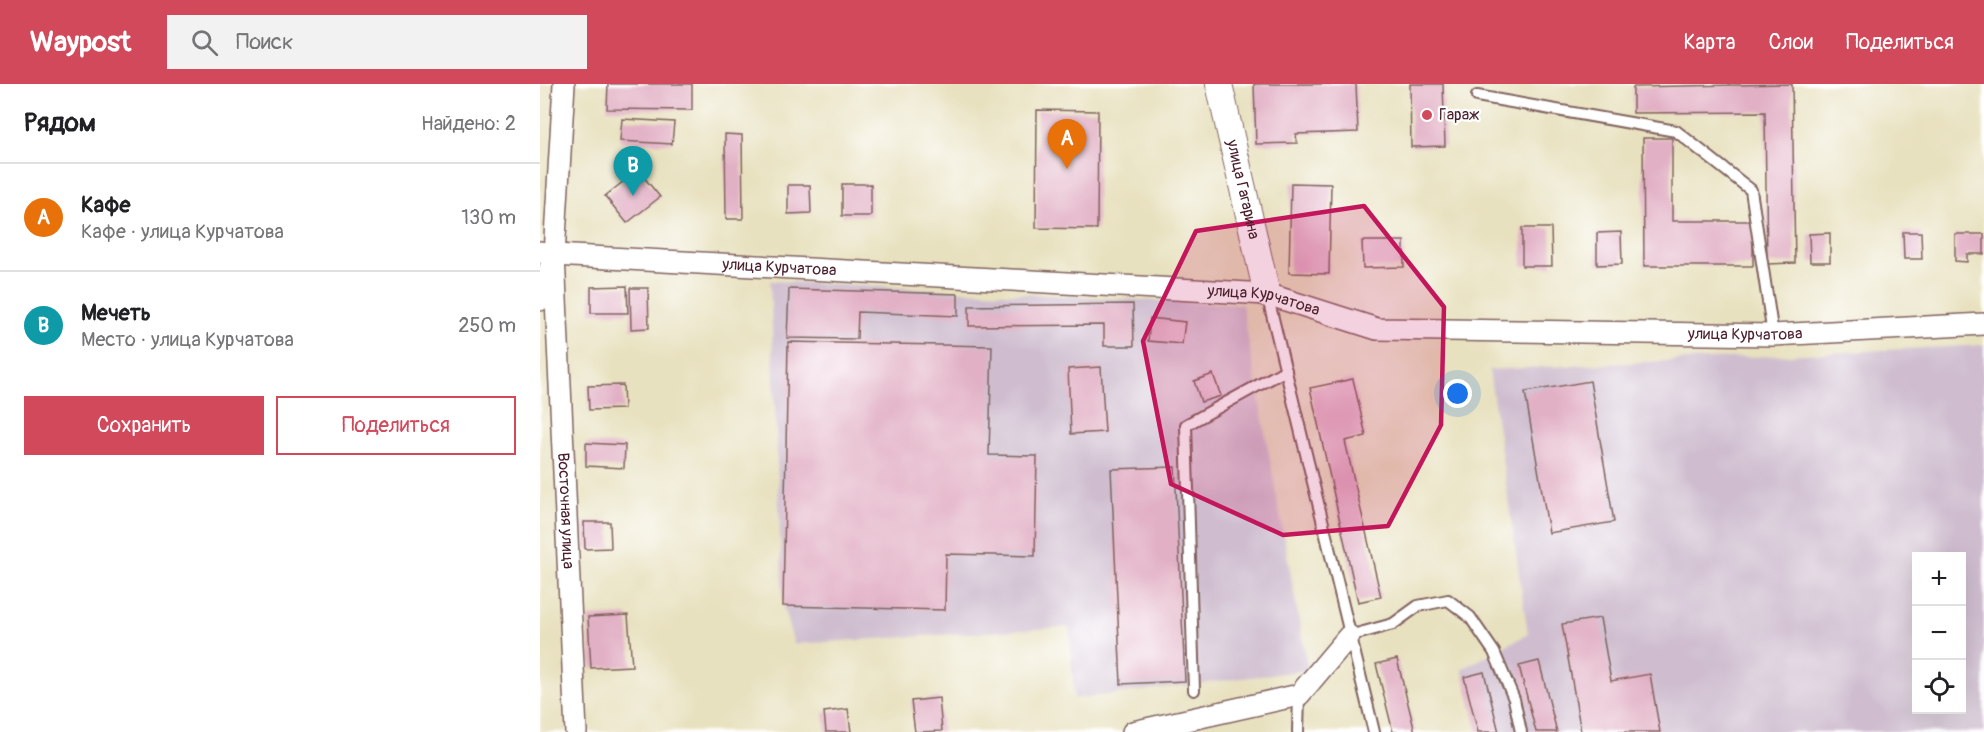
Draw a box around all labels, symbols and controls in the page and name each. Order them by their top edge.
search box [167,15,587,69]
text: Waypost [30,25,131,60]
icon: search [188,26,221,59]
text: Поиск [236,28,293,56]
text: Карта [1683,29,1735,56]
text: Слои [1768,29,1813,56]
text: Поделиться [1846,29,1954,56]
place label: Гараж [1439,105,1480,125]
text: Рядом [24,107,96,139]
marker: Гараж [1420,108,1434,122]
text: Найдено: 2 [421,111,516,136]
pin: A [1048,120,1086,169]
street label: улица Гагарина [1222,137,1264,241]
pin: B [614,147,652,196]
text: Кафе [81,191,130,219]
text: A [37,205,50,230]
text: 130 m [461,205,516,230]
text: Кафе · улица Курчатова [81,219,284,244]
street label: улица Курчатова [721,254,837,280]
street label: улица Курчатова [1206,281,1322,320]
text: Мечеть [81,299,151,327]
text: B [38,313,49,338]
text: 250 m [458,313,516,338]
street label: улица Курчатова [1687,323,1803,345]
text: Место · улица Курчатова [81,327,294,352]
your location [1443,379,1472,408]
button: Сохранить [24,396,264,455]
button: Поделиться [276,396,516,455]
street label: Восточная улица [553,452,578,569]
map controls [1912,552,1966,714]
button: + [1912,552,1966,606]
button: − [1912,606,1966,660]
button: locate [1912,660,1966,714]

